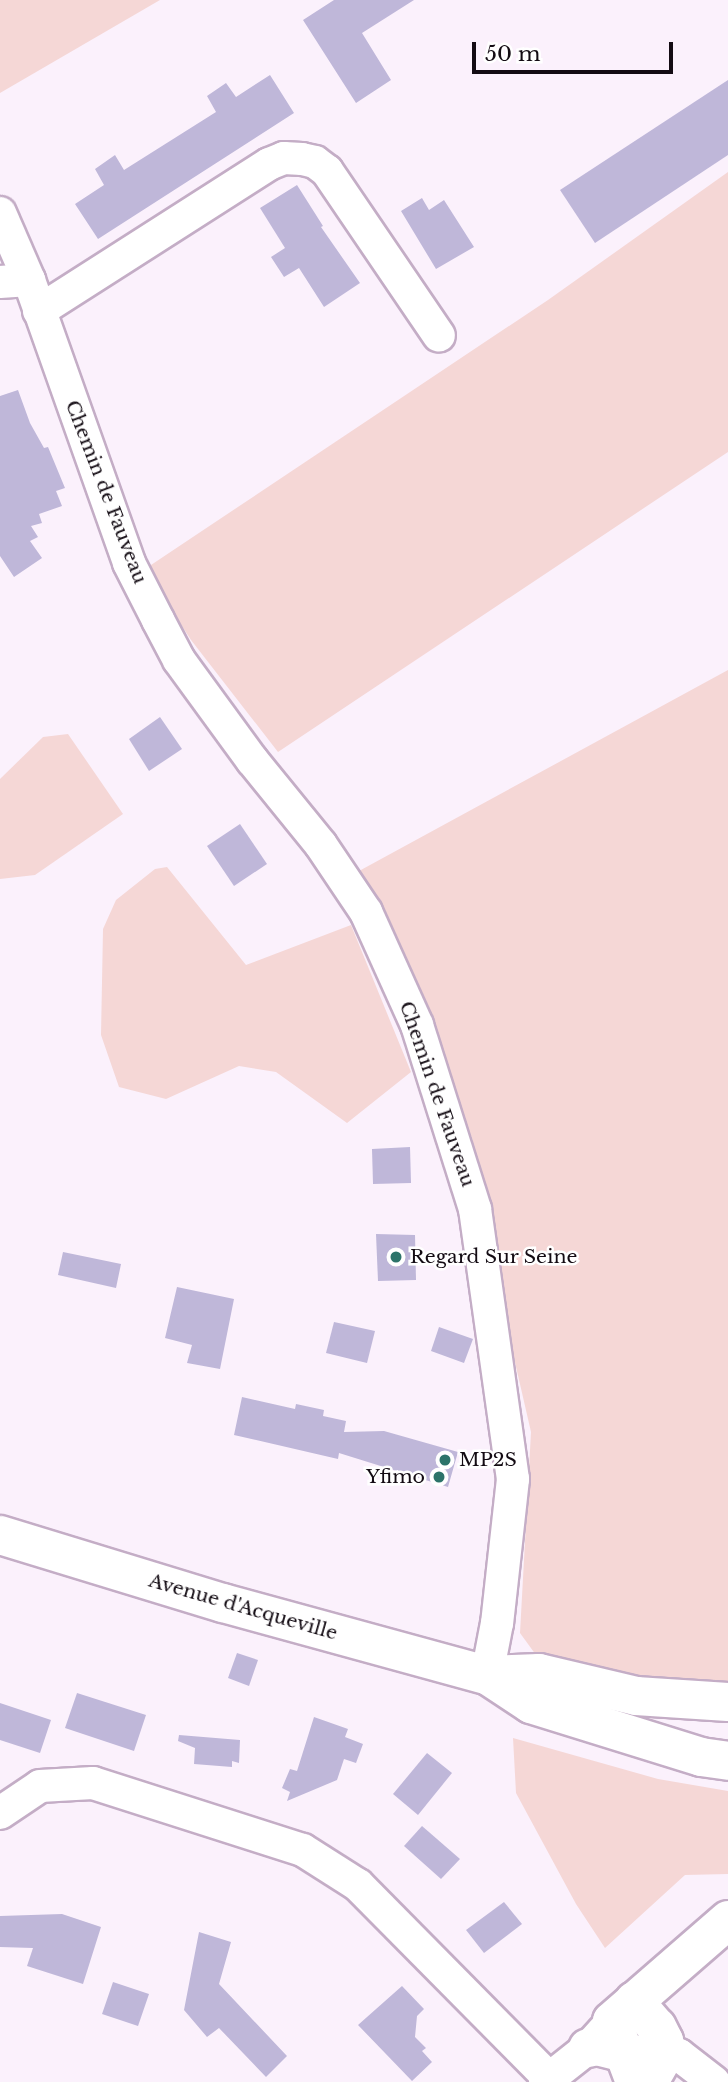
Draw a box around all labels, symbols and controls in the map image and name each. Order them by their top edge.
scale bar [476,28,677,72]
text: 50 m [485,41,540,67]
street label: Chemin de Fauveau [61,397,151,587]
street label: Chemin de Fauveau [395,998,479,1190]
place label: Regard Sur Seine [410,1246,578,1268]
marker: Regard Sur Seine [388,1249,404,1265]
place label: MP2S [459,1449,517,1471]
marker: MP2S [437,1452,453,1468]
place label: Yfimo [366,1466,425,1488]
marker: Yfimo [431,1469,447,1485]
street label: Avenue d'Acqueville [146,1569,340,1645]

